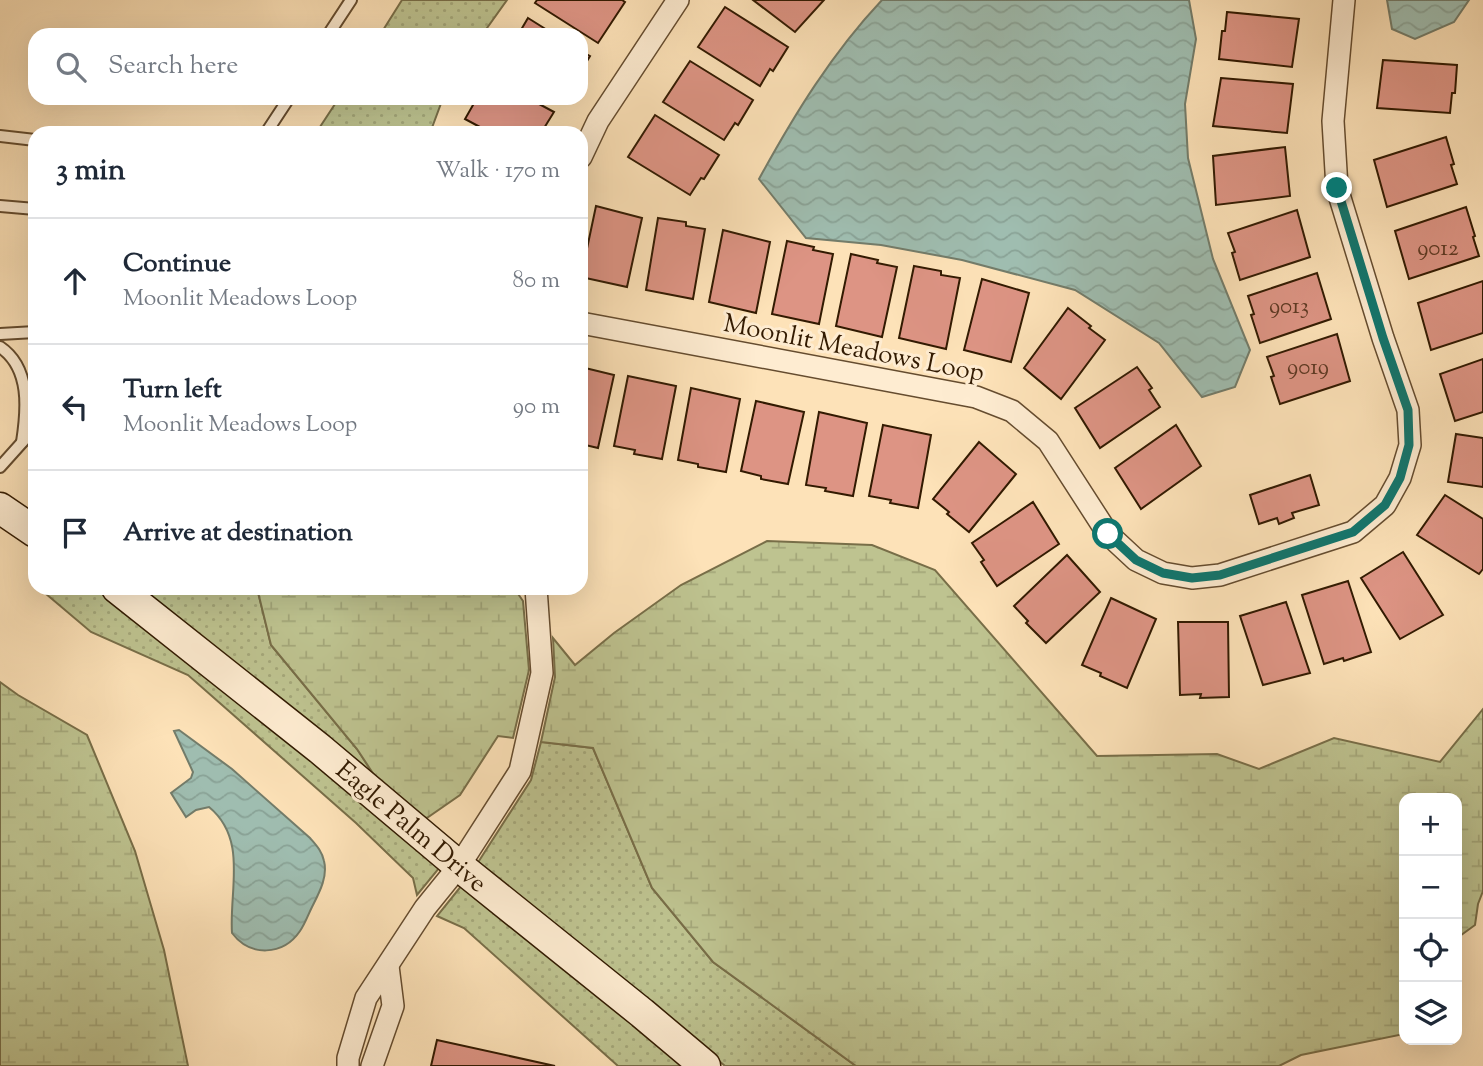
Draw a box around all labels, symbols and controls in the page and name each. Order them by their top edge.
search box [28,28,588,105]
icon: search [52,48,90,86]
text: Search here [108,48,238,85]
text: 3 min [56,150,126,193]
text: Walk · 170 m [435,155,560,188]
route end [1321,172,1352,203]
house number: 9012 [1417,233,1459,266]
text: Continue [123,246,231,283]
icon: ahead [56,262,94,300]
text: 80 m [512,265,560,298]
text: Moonlit Meadows Loop [123,283,357,316]
house number: 9013 [1269,291,1309,324]
street label: Moonlit Meadows Loop [720,306,987,393]
house number: 9019 [1287,352,1329,385]
text: Turn left [123,372,222,409]
icon: left [56,388,94,426]
text: 90 m [513,391,560,424]
text: Moonlit Meadows Loop [123,409,357,442]
icon: arrive [56,514,94,552]
text: Arrive at destination [123,515,353,552]
route start [1092,518,1123,549]
street label: Eagle Palm Drive [327,753,494,902]
map controls [1399,793,1462,1045]
button: + [1399,793,1462,856]
button: − [1399,856,1462,919]
button: locate [1399,919,1462,982]
button: layers [1399,982,1462,1045]

